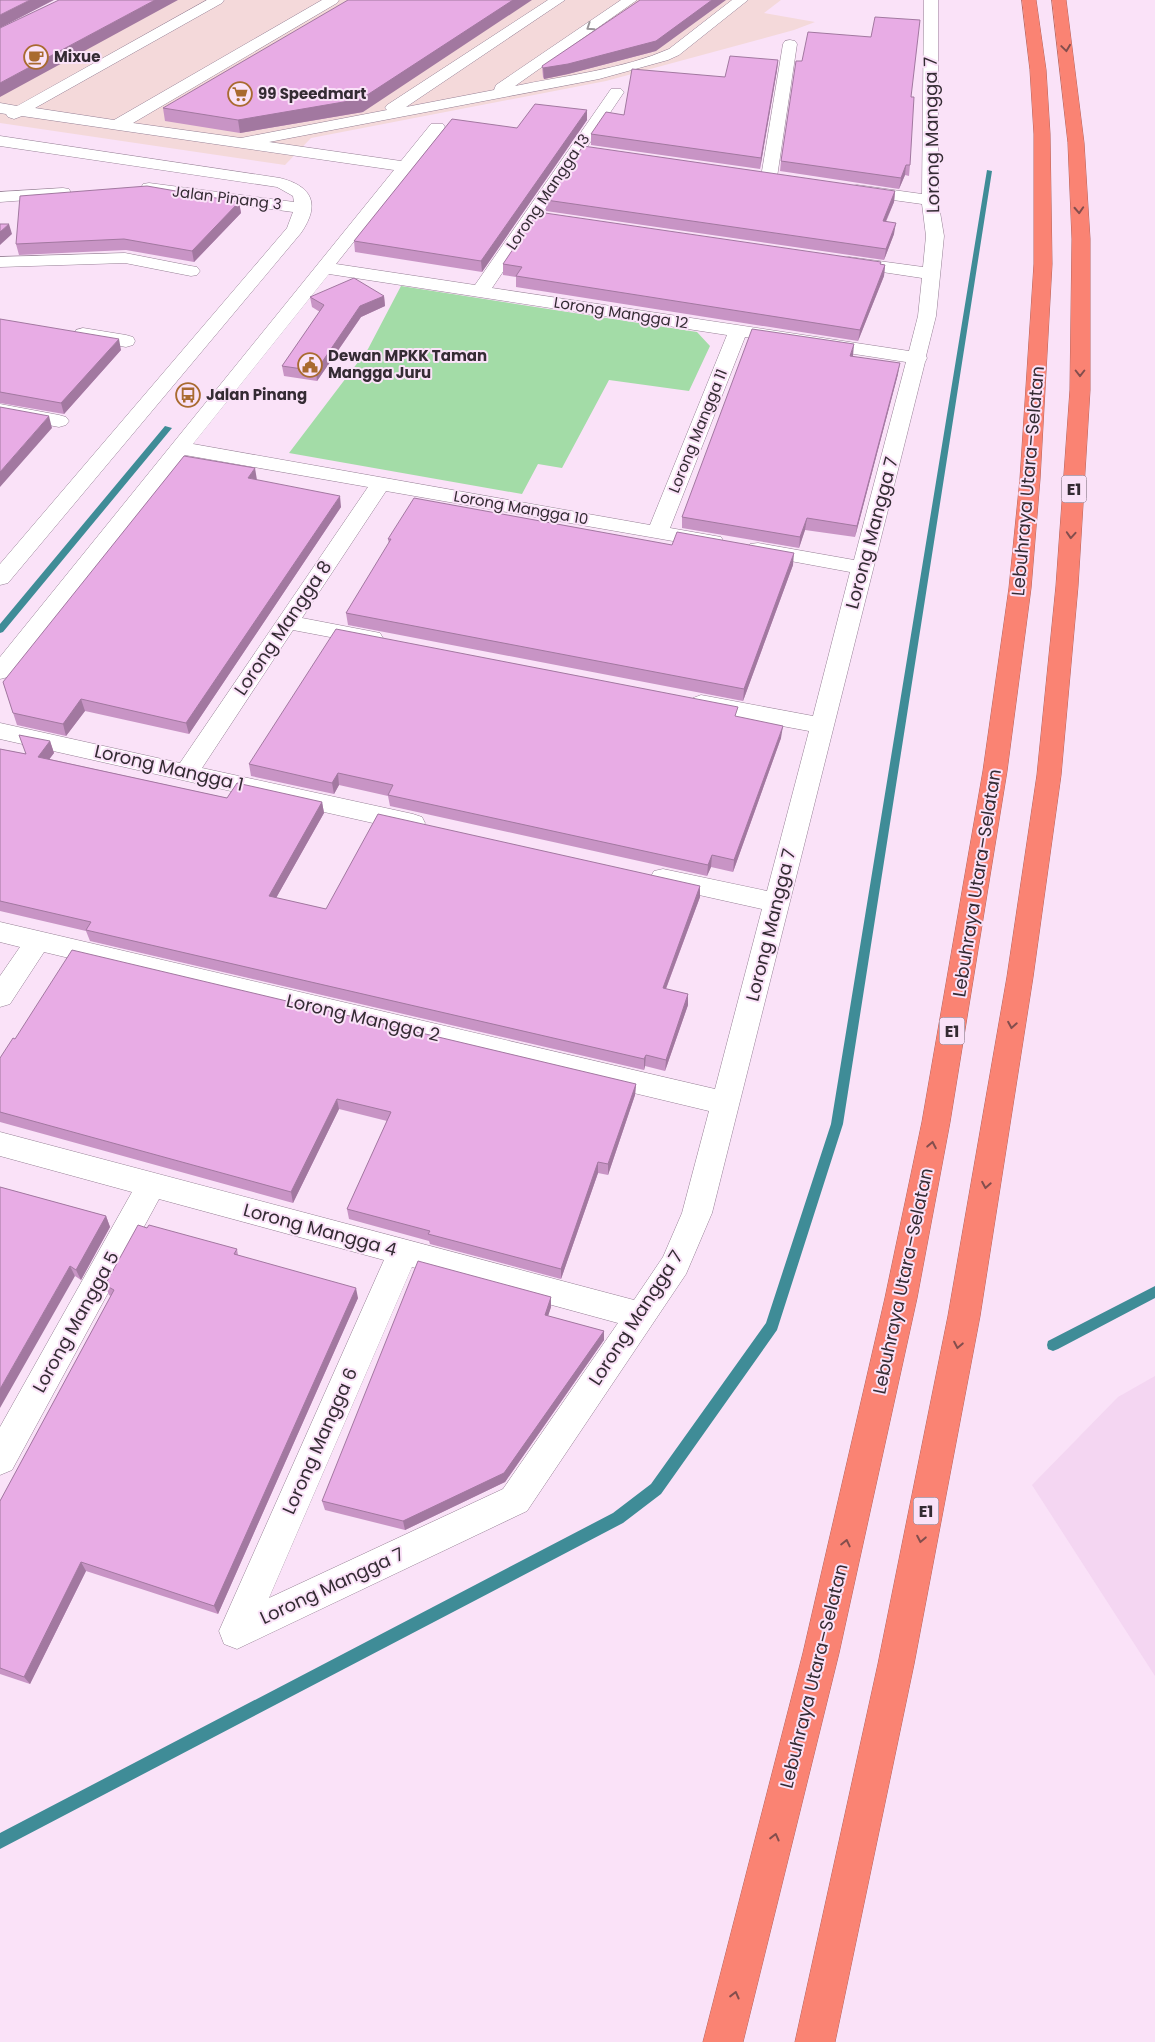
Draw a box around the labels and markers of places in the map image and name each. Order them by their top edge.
cafe icon: Mixue [23,44,49,70]
place label: Mixue [54,46,100,67]
supermarket icon: 99 Speedmart [227,81,253,107]
place label: 99 Speedmart [258,83,366,104]
place label: Dewan MPKK Taman Mangga Juru [328,345,487,383]
public building icon: Dewan MPKK Taman Mangga Juru [297,352,323,378]
bus stop icon: Jalan Pinang [175,382,201,408]
place label: Jalan Pinang [206,384,307,405]

